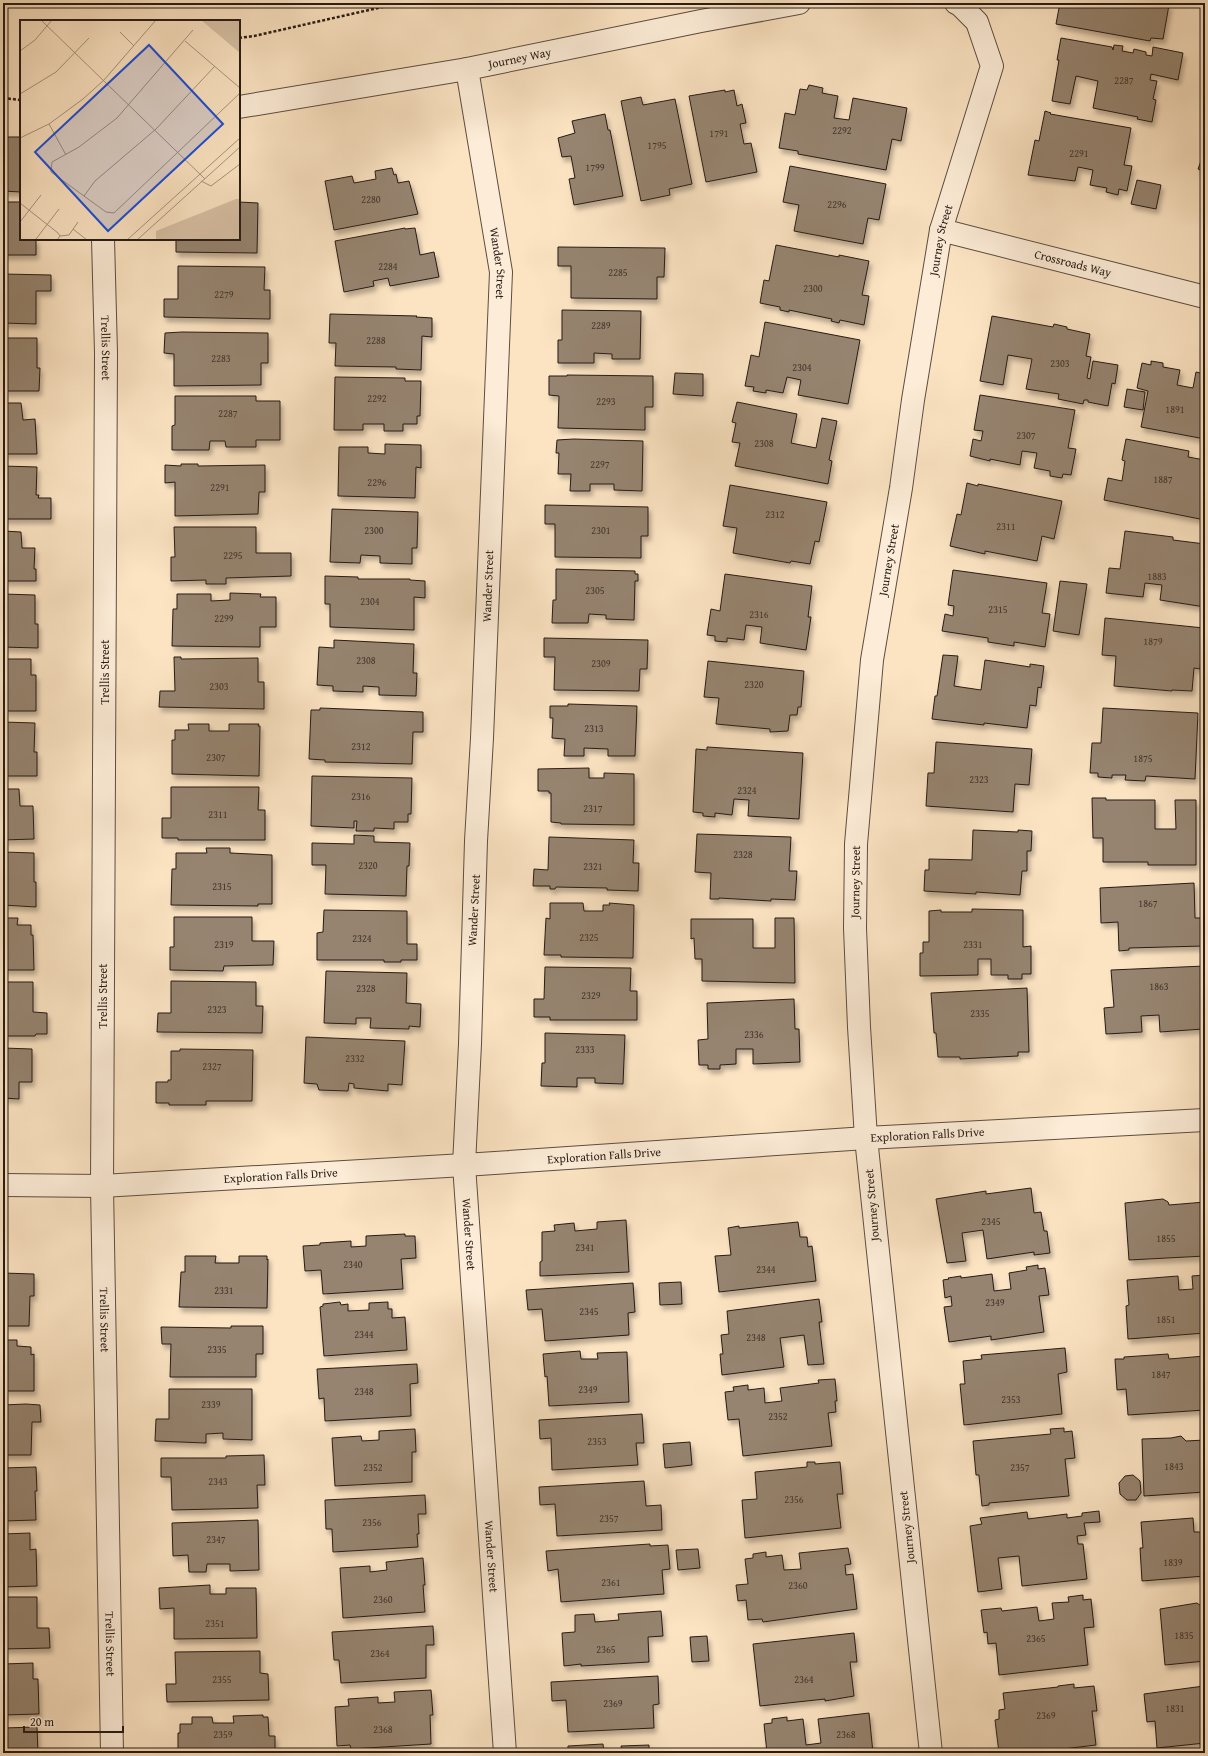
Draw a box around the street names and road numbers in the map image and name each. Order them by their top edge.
street label: Journey Way [485,43,553,73]
street label: Journey Street [924,201,957,279]
street label: Wander Street [486,226,510,300]
street label: Crossroads Way [1033,245,1113,281]
street label: Trellis Street [97,315,115,381]
street label: Journey Street [874,522,903,599]
street label: Wander Street [478,549,497,622]
street label: Trellis Street [96,639,113,705]
street label: Journey Street [846,844,864,920]
street label: Wander Street [463,873,484,946]
street label: Trellis Street [94,963,111,1029]
street label: Exploration Falls Drive [870,1123,985,1146]
street label: Exploration Falls Drive [547,1143,662,1167]
street label: Exploration Falls Drive [223,1163,338,1187]
street label: Journey Street [860,1167,883,1244]
street label: Wander Street [458,1198,480,1272]
street label: Trellis Street [96,1287,114,1353]
street label: Journey Street [894,1489,919,1566]
street label: Wander Street [481,1520,503,1594]
street label: Trellis Street [102,1611,120,1677]

